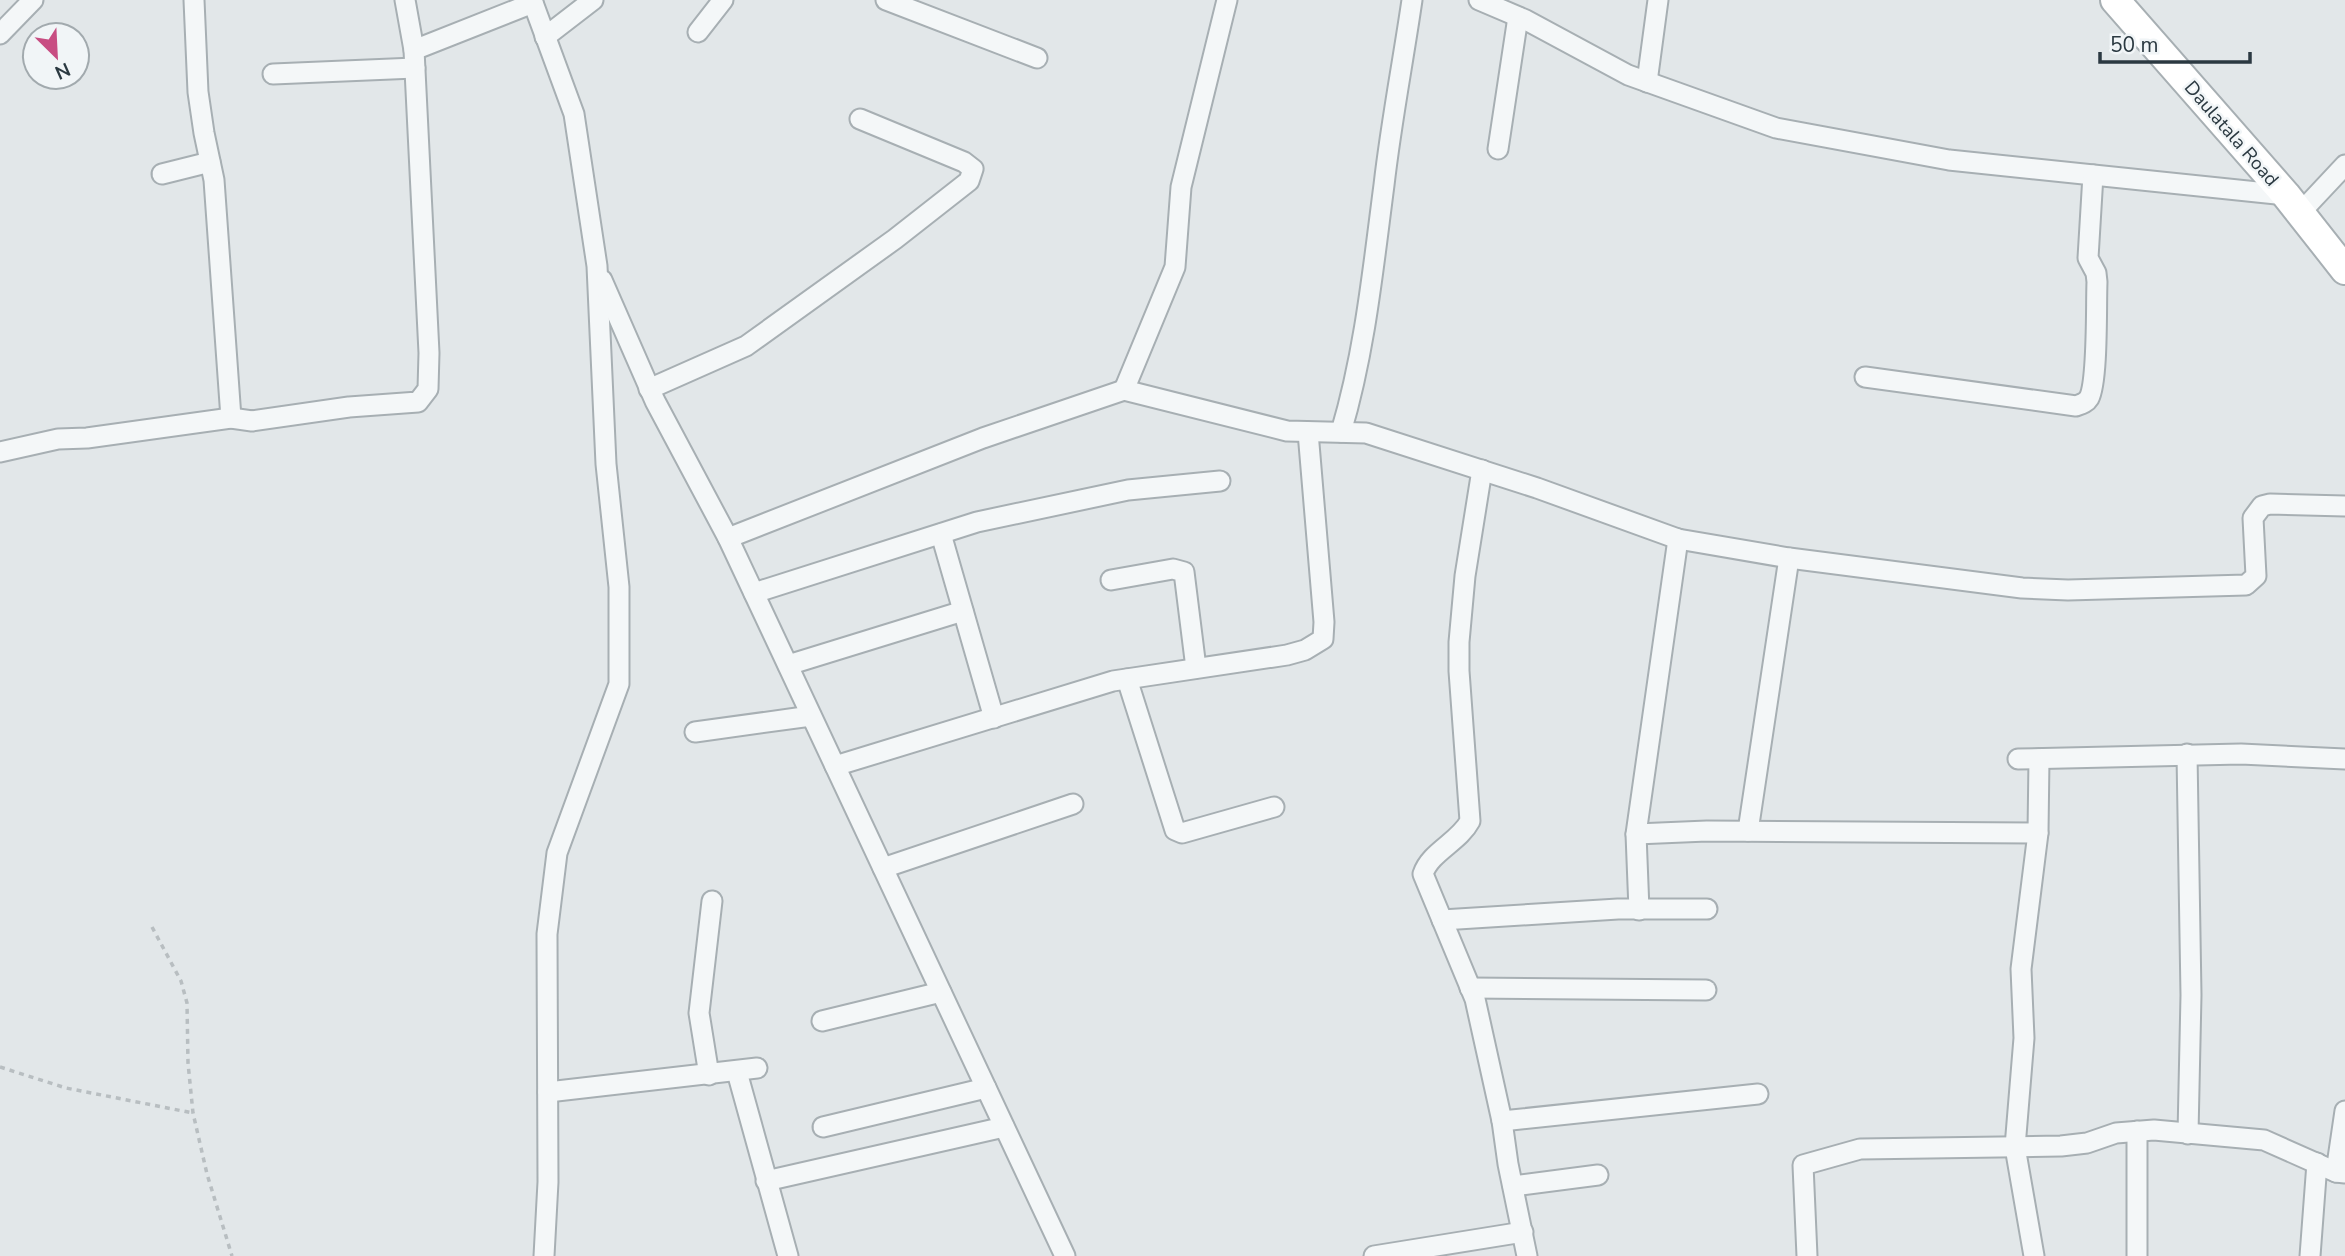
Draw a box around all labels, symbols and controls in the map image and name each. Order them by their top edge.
north arrow [21,21,91,91]
scale bar [2100,21,2250,65]
text: 50 m [2110,31,2159,59]
text: N [51,56,74,85]
street label: Daulatala Road [2178,75,2284,192]

